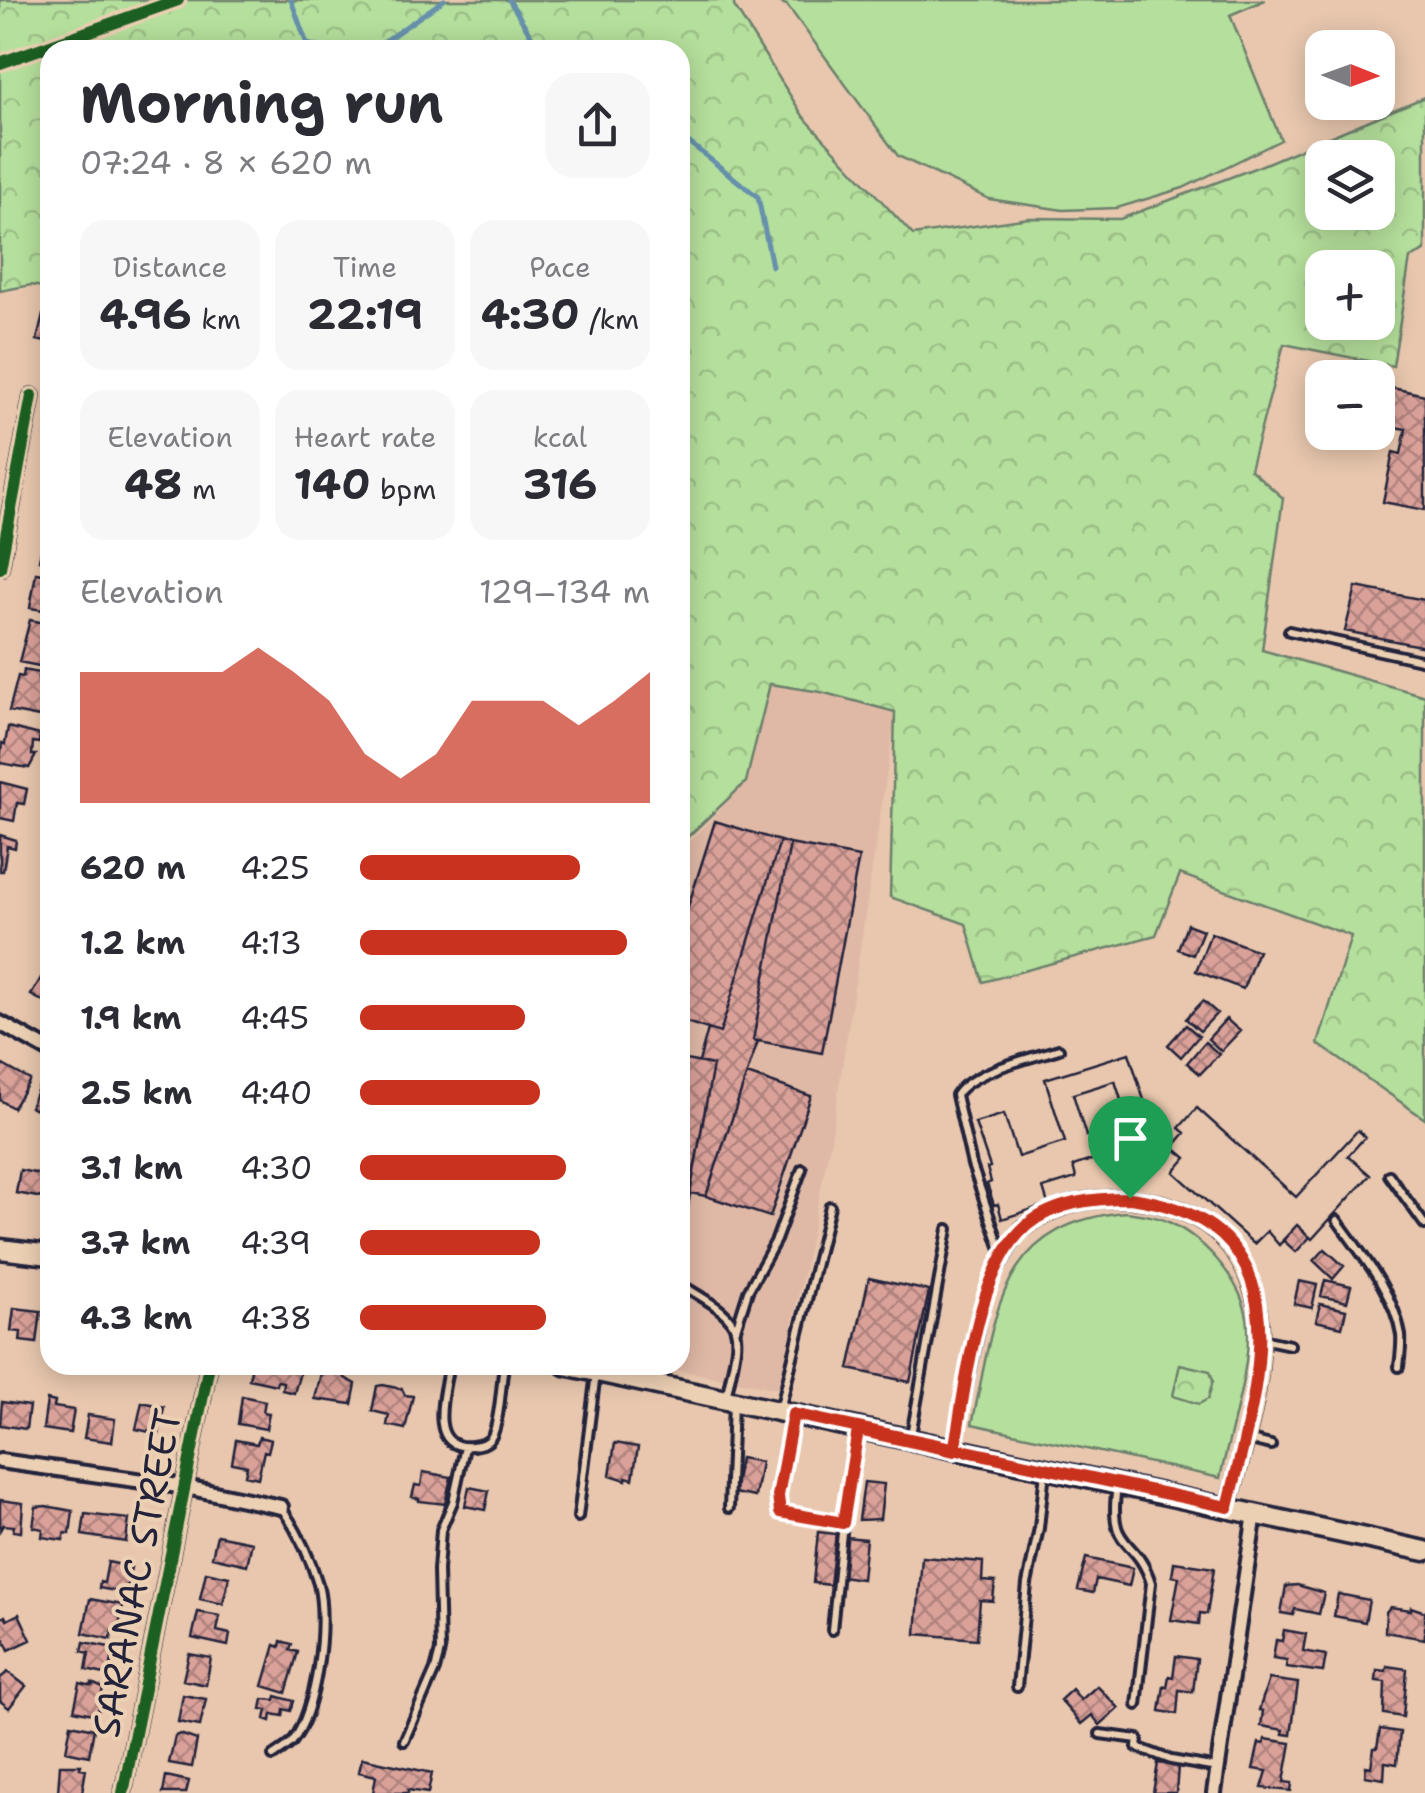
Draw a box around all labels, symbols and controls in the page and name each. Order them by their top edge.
north arrow [1305,30,1395,120]
map controls [1305,30,1395,450]
text: Morning run [80,66,444,140]
button: share [545,73,650,178]
button: layers [1305,140,1395,230]
text: 07:24 · 8 × 620 m [80,141,372,184]
text: Distance [113,248,227,286]
text: Time [333,248,397,286]
text: Pace [529,248,591,286]
button: + [1305,250,1395,340]
text: 4.96 [99,286,192,342]
text: 22:19 [307,286,423,342]
text: 4:30 [481,286,580,342]
text: km [192,300,241,338]
text: /km [580,300,639,338]
button: − [1305,360,1395,450]
text: Elevation [107,418,233,456]
text: Heart rate [294,418,436,456]
text: kcal [533,418,587,456]
text: 48 [124,456,182,512]
text: 140 [294,456,371,512]
text: 316 [522,456,598,512]
text: m [182,470,216,508]
text: bpm [371,470,436,508]
text: Elevation [80,570,223,613]
text: 129–134 m [479,570,650,613]
text: 620 m [80,846,186,889]
text: 4:25 [240,846,310,889]
text: 1.2 km [80,921,185,964]
text: 4:13 [240,921,302,964]
text: 1.9 km [80,996,181,1039]
text: 4:45 [240,996,309,1039]
text: 2.5 km [80,1071,192,1114]
text: 4:40 [240,1071,313,1114]
pin [1088,1096,1173,1199]
icon: arrive [1103,1111,1158,1166]
text: 3.1 km [80,1146,183,1189]
text: 4:30 [240,1146,312,1189]
text: 3.7 km [80,1221,190,1264]
text: 4:39 [240,1221,311,1264]
text: 4.3 km [80,1296,193,1339]
text: 4:38 [240,1296,312,1339]
street label: SARANAC STREET [80,1404,193,1741]

